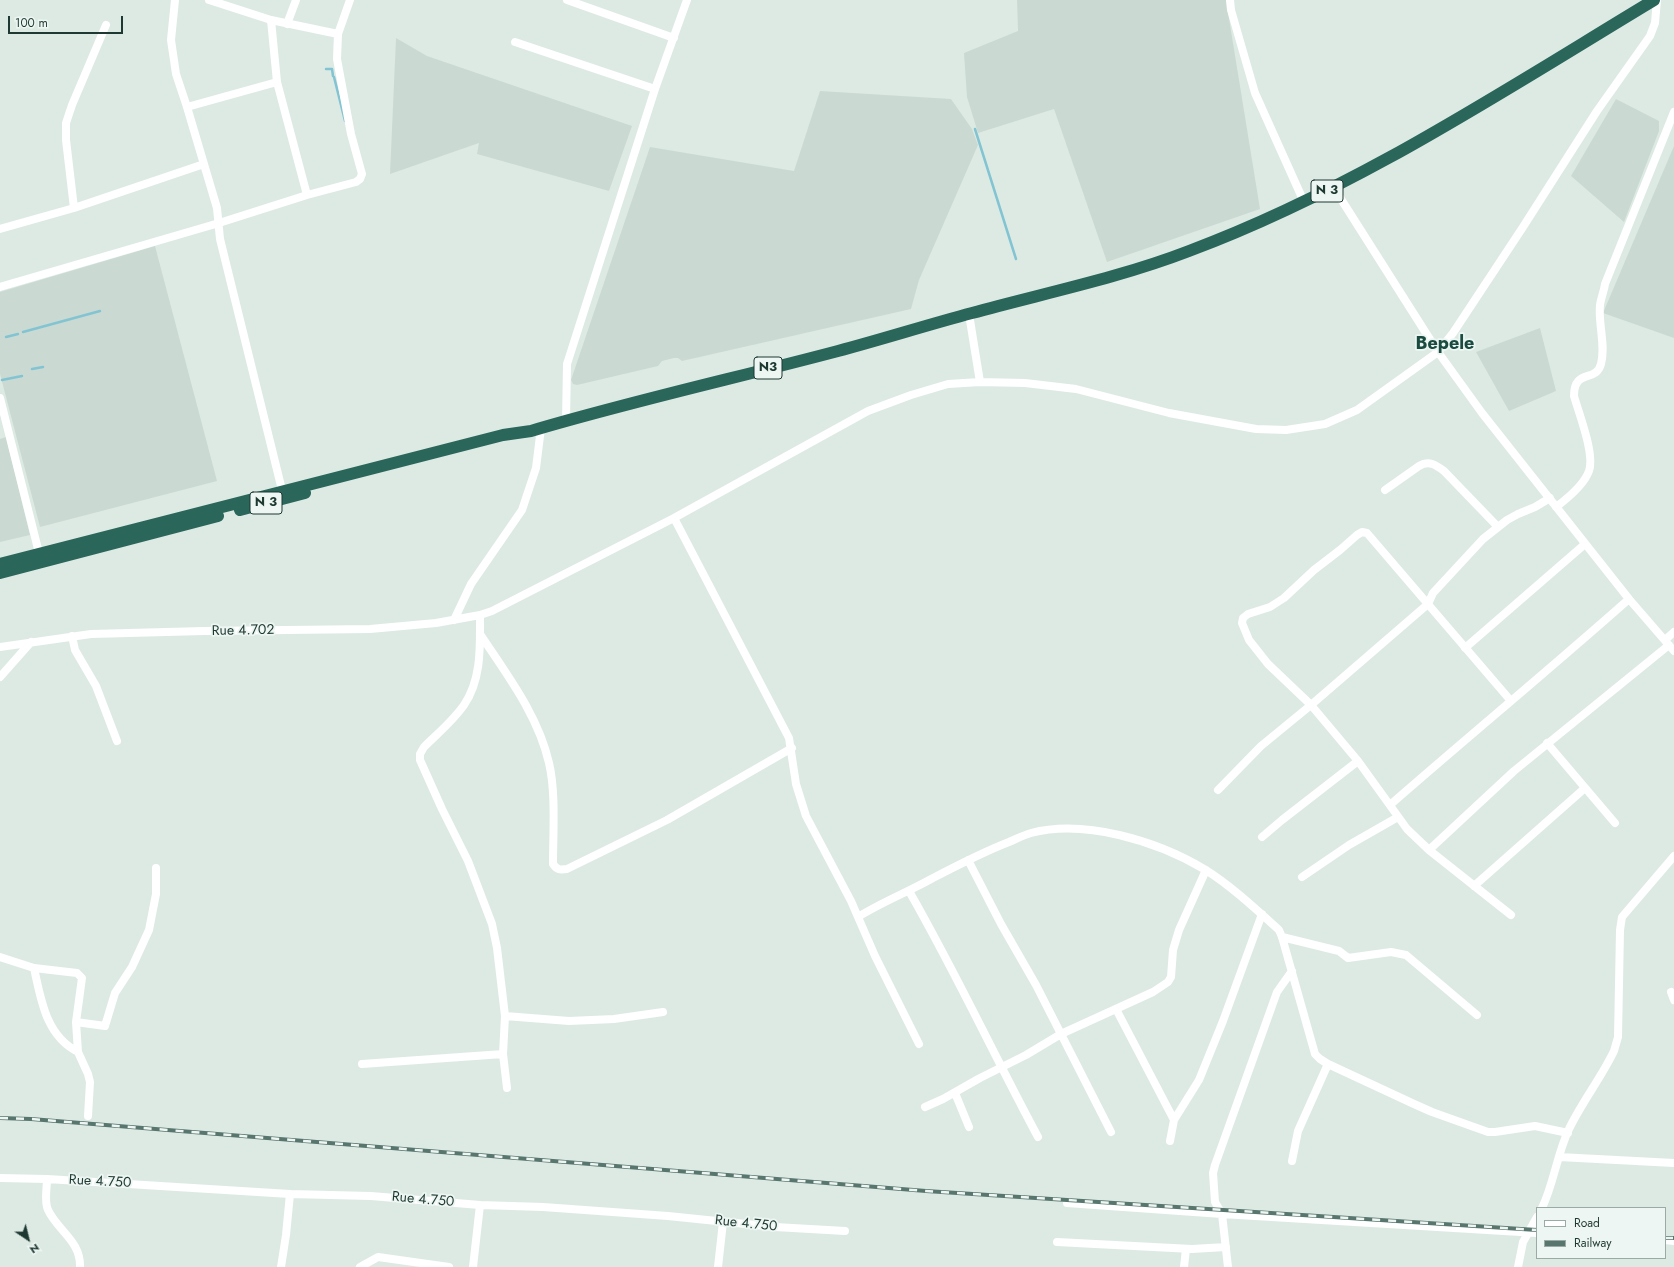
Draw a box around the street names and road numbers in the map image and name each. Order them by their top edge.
road number: N 3 [1311,180,1343,202]
road number: N3 [754,357,782,379]
road number: N 3 [250,492,282,514]
street label: Rue 4.702 [212,622,274,640]
street label: Rue 4.750 [68,1172,132,1192]
street label: Rue 4.750 [391,1189,455,1211]
street label: Rue 4.750 [714,1212,778,1236]

